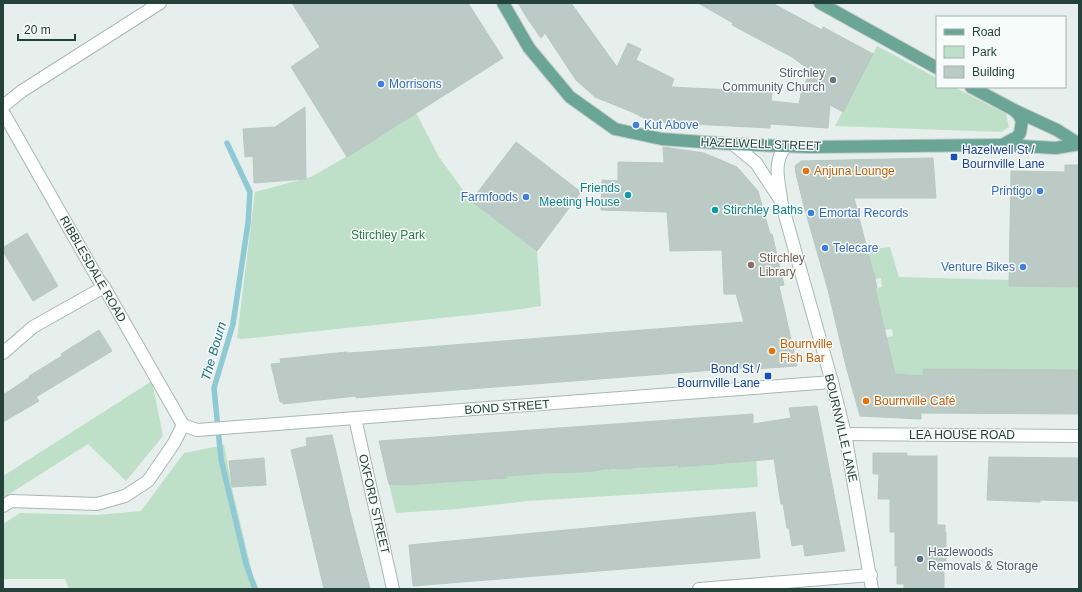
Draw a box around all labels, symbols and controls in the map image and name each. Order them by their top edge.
scale bar [18,16,75,42]
legend [936,16,1066,88]
text: 20 m [24,23,51,37]
text: Road [972,25,1001,39]
text: Park [972,45,998,59]
text: Building [972,65,1015,79]
place label: Stirchley Community Church [722,66,825,94]
marker: Stirchley Community Church [828,75,838,85]
place label: Morrisons [389,77,442,91]
marker: Morrisons [376,79,386,89]
place label: Kut Above [644,118,699,132]
marker: Kut Above [631,120,641,130]
street label: HAZELWELL STREET [700,135,822,153]
place label: Hazelwell St / Bournville Lane [962,143,1045,171]
marker: Hazelwell St / Bournville Lane [949,152,959,162]
place label: Anjuna Lounge [814,164,895,178]
marker: Anjuna Lounge [801,166,811,176]
place label: Friends Meeting House [539,181,620,209]
place label: Printigo [991,184,1032,198]
marker: Printigo [1035,186,1045,196]
place label: Farmfoods [461,190,518,204]
marker: Friends Meeting House [623,190,633,200]
marker: Farmfoods [521,192,531,202]
place label: Stirchley Baths [723,203,803,217]
marker: Stirchley Baths [710,205,720,215]
place label: Emortal Records [819,206,908,220]
marker: Emortal Records [806,208,816,218]
street label: RIBBLESDALE ROAD [57,214,129,325]
park label: Stirchley Park [351,228,426,242]
place label: Telecare [833,241,879,255]
marker: Telecare [820,243,830,253]
place label: Stirchley Library [759,251,805,279]
marker: Stirchley Library [746,260,756,270]
place label: Venture Bikes [941,260,1015,274]
marker: Venture Bikes [1018,262,1028,272]
water label: The Bourn [198,320,229,382]
place label: Bournville Fish Bar [780,337,833,365]
marker: Bournville Fish Bar [767,346,777,356]
place label: Bond St / Bournville Lane [677,362,761,390]
marker: Bond St / Bournville Lane [763,371,773,381]
street label: BOURNVILLE LANE [822,372,860,484]
place label: Bournville Café [874,394,956,408]
marker: Bournville Café [861,396,871,406]
street label: BOND STREET [464,397,551,417]
street label: LEA HOUSE ROAD [909,428,1015,442]
street label: OXFORD STREET [356,453,392,556]
place label: Hazlewoods Removals & Storage [928,545,1038,573]
marker: Hazlewoods Removals & Storage [915,554,925,564]

